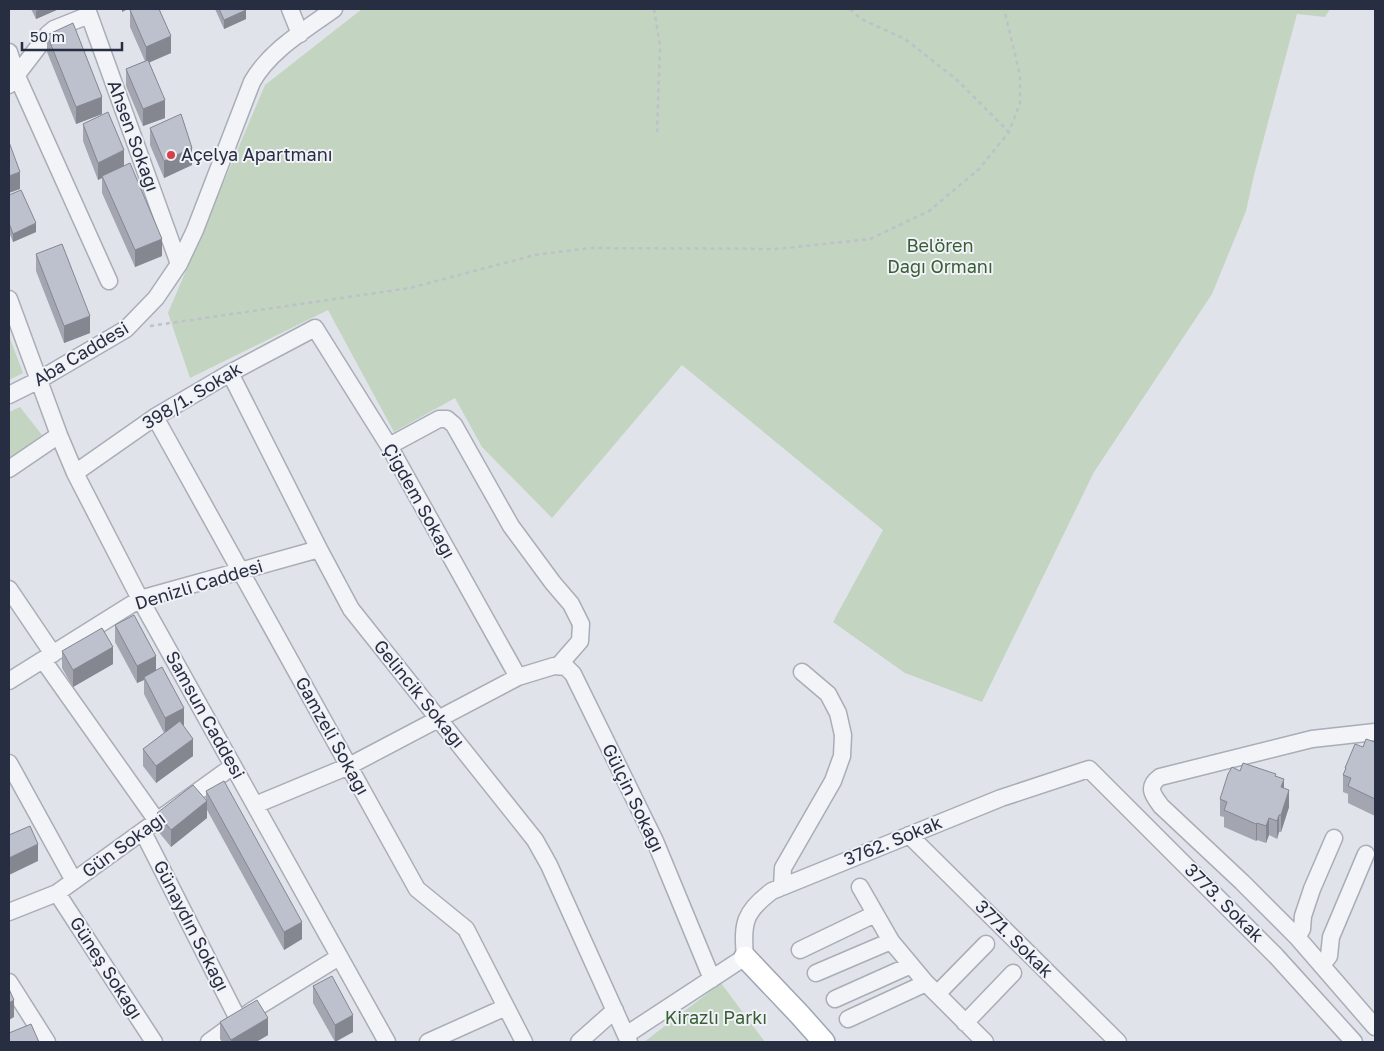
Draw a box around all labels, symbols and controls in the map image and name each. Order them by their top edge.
scale bar [22,20,122,52]
text: 50 m [30,27,65,45]
street label: Ahsen Sokağı [104,77,164,194]
place label: Açelya Apartmanı [181,143,333,165]
marker: Açelya Apartmanı [165,149,177,161]
park label: Belören Dağı Ormanı [887,234,993,277]
street label: Aba Caddesi [29,316,132,390]
street label: 398/1. Sokak [138,357,245,433]
street label: Çiğdem Sokağı [379,439,461,562]
street label: Denizli Caddesi [132,554,265,614]
street label: Gelincik Sokağı [370,635,470,752]
street label: Samsun Caddesi [162,647,250,782]
street label: Gamzeli Sokağı [291,673,374,799]
street label: Gülçin Sokağı [598,740,670,855]
street label: Gün Sokağı [77,807,169,882]
street label: 3762. Sokak [840,810,945,870]
street label: Günaydın Sokağı [149,856,234,995]
street label: 3773. Sokak [1181,858,1269,946]
street label: 3771. Sokak [971,895,1058,982]
street label: Güneş Sokağı [66,912,148,1023]
park label: Kirazlı Parkı [665,1006,767,1028]

